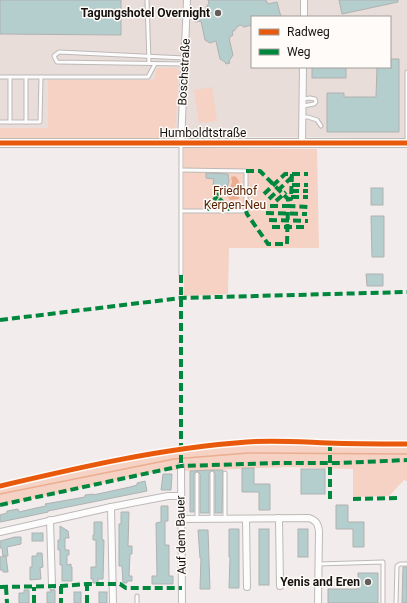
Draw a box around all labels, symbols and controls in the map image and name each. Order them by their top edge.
place label: Tagungshotel Overnight [81,6,210,20]
marker: Tagungshotel Overnight [213,8,223,18]
legend [251,16,391,68]
text: Radweg [287,25,330,39]
street label: Boschstraße [175,38,193,106]
text: Weg [287,45,311,59]
street label: Humboldtstraße [160,126,246,140]
park label: Friedhof Kerpen-Neu [204,184,266,212]
street label: Auf dem Bauer [173,495,189,575]
place label: Yenis and Eren [280,575,360,589]
marker: Yenis and Eren [363,577,373,587]

